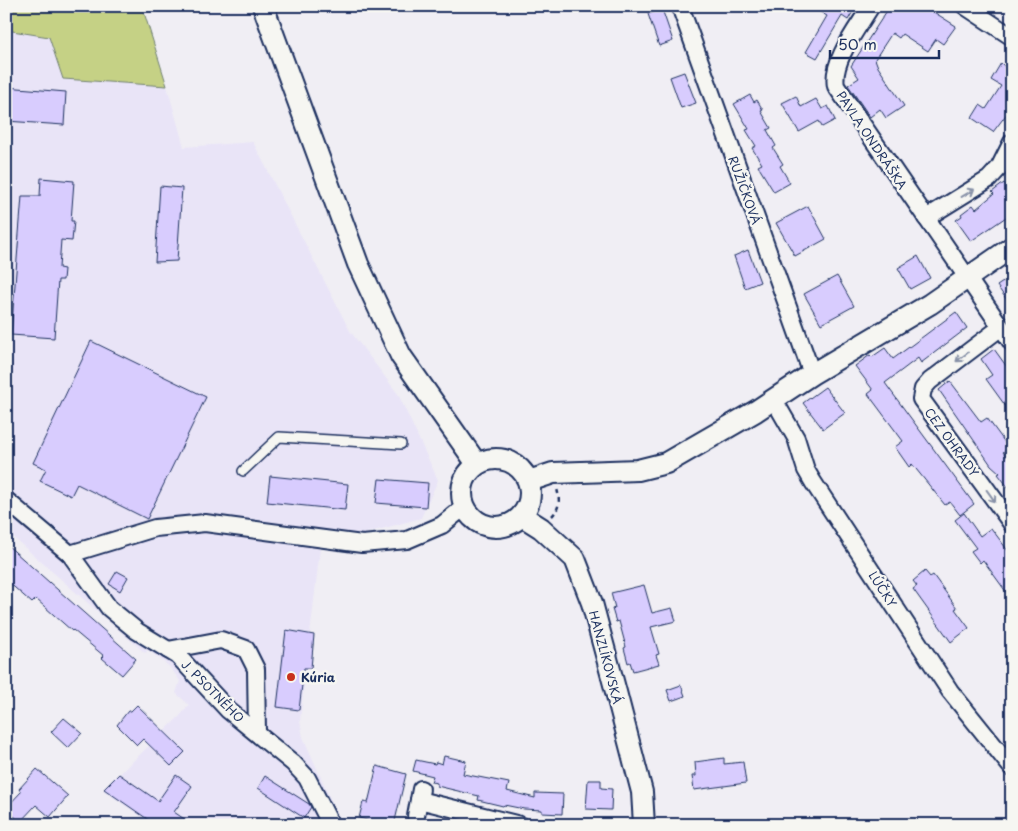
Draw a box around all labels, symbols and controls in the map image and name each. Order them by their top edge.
scale bar [830,28,939,60]
text: 50 m [838,32,877,55]
street label: PAVLA ONDRÁŠKA [832,87,912,193]
street label: RUŽIČKOVÁ [724,153,766,227]
one-way arrow [960,187,974,197]
one-way arrow [955,352,969,362]
street label: CEZ OHRADY [921,404,983,481]
one-way arrow [986,489,996,503]
street label: LÚČKY [865,567,902,611]
street label: HANZLÍKOVSKÁ [585,608,627,706]
street label: J. PSOTNÉHO [178,656,248,726]
place label: Kúria [301,668,336,686]
marker: Kúria [285,671,297,683]

